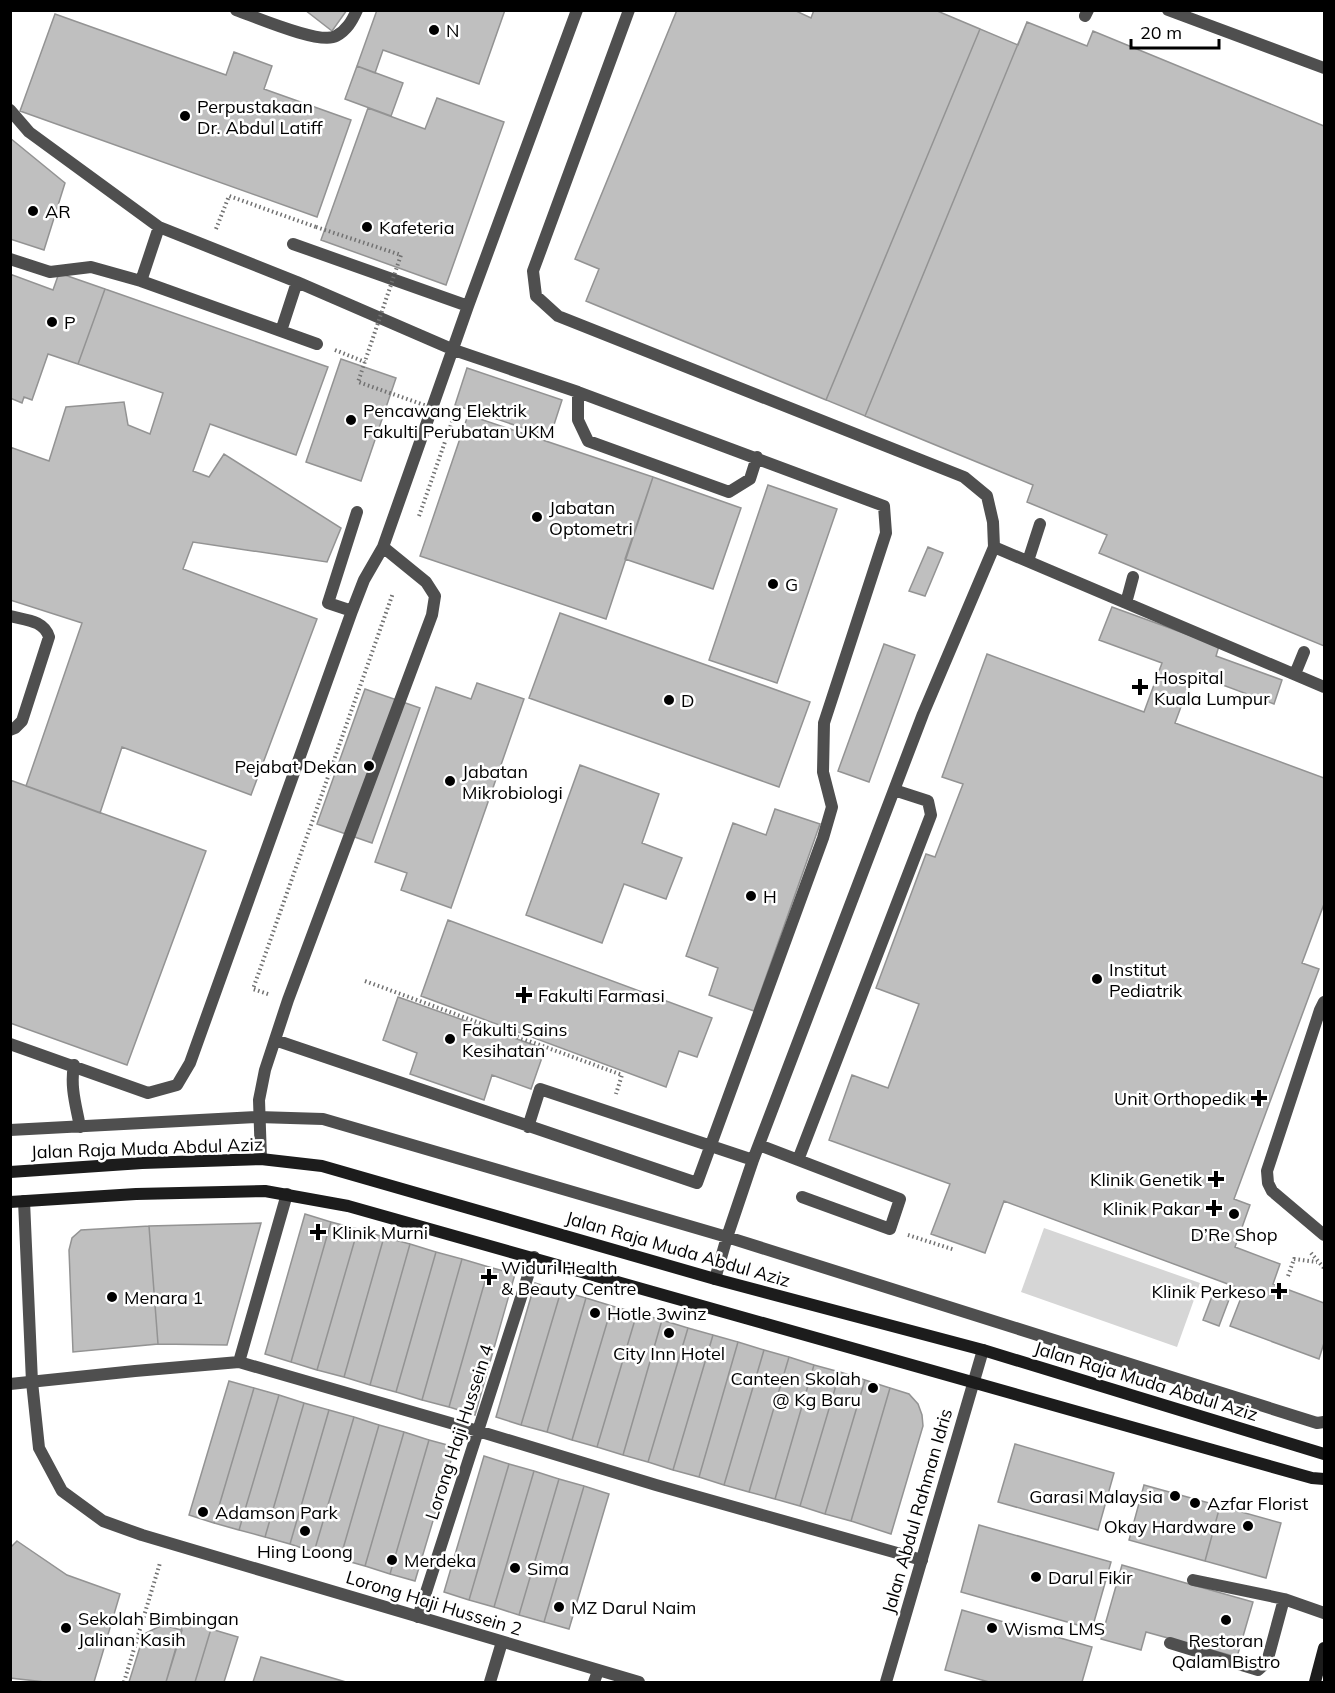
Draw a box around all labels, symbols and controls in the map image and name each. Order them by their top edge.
scale bar [1131,12,1220,50]
place label: N [446,19,459,42]
text: 20 m [1140,21,1182,44]
marker: N [427,23,441,37]
place label: Perpustakaan Dr. Abdul Latiff [197,95,324,139]
marker: Perpustakaan Dr. Abdul Latiff [178,109,192,123]
place label: AR [45,200,71,223]
marker: AR [26,204,40,218]
place label: Kafeteria [379,216,454,239]
marker: Kafeteria [360,220,374,234]
place label: P [64,311,76,334]
marker: P [45,315,59,329]
place label: Pencawang Elektrik Fakulti Perubatan UKM [363,399,555,443]
marker: Pencawang Elektrik Fakulti Perubatan UKM [344,413,358,427]
place label: Jabatan Optometri [549,496,633,540]
marker: Jabatan Optometri [530,510,544,524]
place label: G [785,573,798,596]
marker: G [766,577,780,591]
place label: Hospital Kuala Lumpur [1154,666,1270,710]
marker: Hospital Kuala Lumpur [1131,678,1149,696]
place label: D [681,689,694,712]
marker: D [662,693,676,707]
place label: Pejabat Dekan [234,755,357,778]
marker: Pejabat Dekan [362,759,376,773]
place label: Jabatan Mikrobiologi [462,760,563,804]
marker: Jabatan Mikrobiologi [443,774,457,788]
place label: H [763,885,777,908]
marker: H [744,889,758,903]
place label: Institut Pediatrik [1109,958,1183,1002]
marker: Institut Pediatrik [1090,972,1104,986]
place label: Fakulti Farmasi [538,984,665,1007]
marker: Fakulti Farmasi [515,986,533,1004]
place label: Fakulti Sains Kesihatan [462,1018,568,1062]
marker: Fakulti Sains Kesihatan [443,1032,457,1046]
place label: Unit Orthopedik [1114,1087,1247,1110]
marker: Unit Orthopedik [1250,1089,1268,1107]
street label: Jalan Raja Muda Abdul Aziz [30,1132,264,1164]
place label: Klinik Genetik [1090,1168,1203,1191]
marker: Klinik Genetik [1207,1170,1225,1188]
place label: Klinik Pakar [1103,1197,1200,1220]
marker: Klinik Pakar [1205,1199,1223,1217]
street label: Jalan Raja Muda Abdul Aziz [563,1206,793,1292]
marker: D’Re Shop [1227,1207,1241,1221]
place label: Klinik Murni [332,1221,428,1244]
marker: Klinik Murni [309,1223,327,1241]
place label: D’Re Shop [1191,1223,1278,1246]
place label: Widuri Health & Beauty Centre [501,1256,636,1300]
marker: Widuri Health & Beauty Centre [482,1270,496,1284]
place label: Klinik Perkeso [1152,1280,1266,1303]
marker: Klinik Perkeso [1270,1282,1288,1300]
place label: Menara 1 [124,1286,203,1309]
marker: Menara 1 [105,1290,119,1304]
place label: Hotle 3winz [607,1302,707,1325]
marker: Hotle 3winz [588,1306,602,1320]
marker: City Inn Hotel [662,1326,676,1340]
street label: Jalan Raja Muda Abdul Aziz [1031,1336,1261,1426]
street label: Lorong Haji Hussein 4 [420,1341,498,1522]
place label: City Inn Hotel [613,1342,725,1365]
place label: Canteen Skolah @ Kg Baru [730,1367,861,1411]
marker: Canteen Skolah @ Kg Baru [866,1381,880,1395]
street label: Jalan Abdul Rahman Idris [877,1406,957,1616]
place label: Garasi Malaysia [1029,1485,1163,1508]
marker: Garasi Malaysia [1168,1489,1182,1503]
place label: Azfar Florist [1207,1492,1308,1515]
marker: Azfar Florist [1188,1496,1202,1510]
place label: Adamson Park [215,1501,339,1524]
marker: Adamson Park [196,1505,210,1519]
place label: Okay Hardware [1104,1515,1236,1538]
marker: Okay Hardware [1241,1519,1255,1533]
marker: Hing Loong [298,1524,312,1538]
place label: Hing Loong [257,1540,353,1563]
place label: Merdeka [404,1549,476,1572]
marker: Merdeka [385,1553,399,1567]
place label: Sima [527,1557,569,1580]
marker: Sima [508,1561,522,1575]
street label: Lorong Haji Hussein 2 [343,1565,525,1641]
place label: Darul Fikir [1048,1566,1133,1589]
marker: Darul Fikir [1029,1570,1043,1584]
place label: MZ Darul Naim [571,1596,696,1619]
marker: MZ Darul Naim [552,1600,566,1614]
place label: Sekolah Bimbingan Jalinan Kasih [78,1607,239,1651]
marker: Restoran Qalam Bistro [1219,1613,1233,1627]
place label: Wisma LMS [1004,1617,1105,1640]
marker: Sekolah Bimbingan Jalinan Kasih [59,1621,73,1635]
marker: Wisma LMS [985,1621,999,1635]
place label: Restoran Qalam Bistro [1172,1629,1280,1673]

